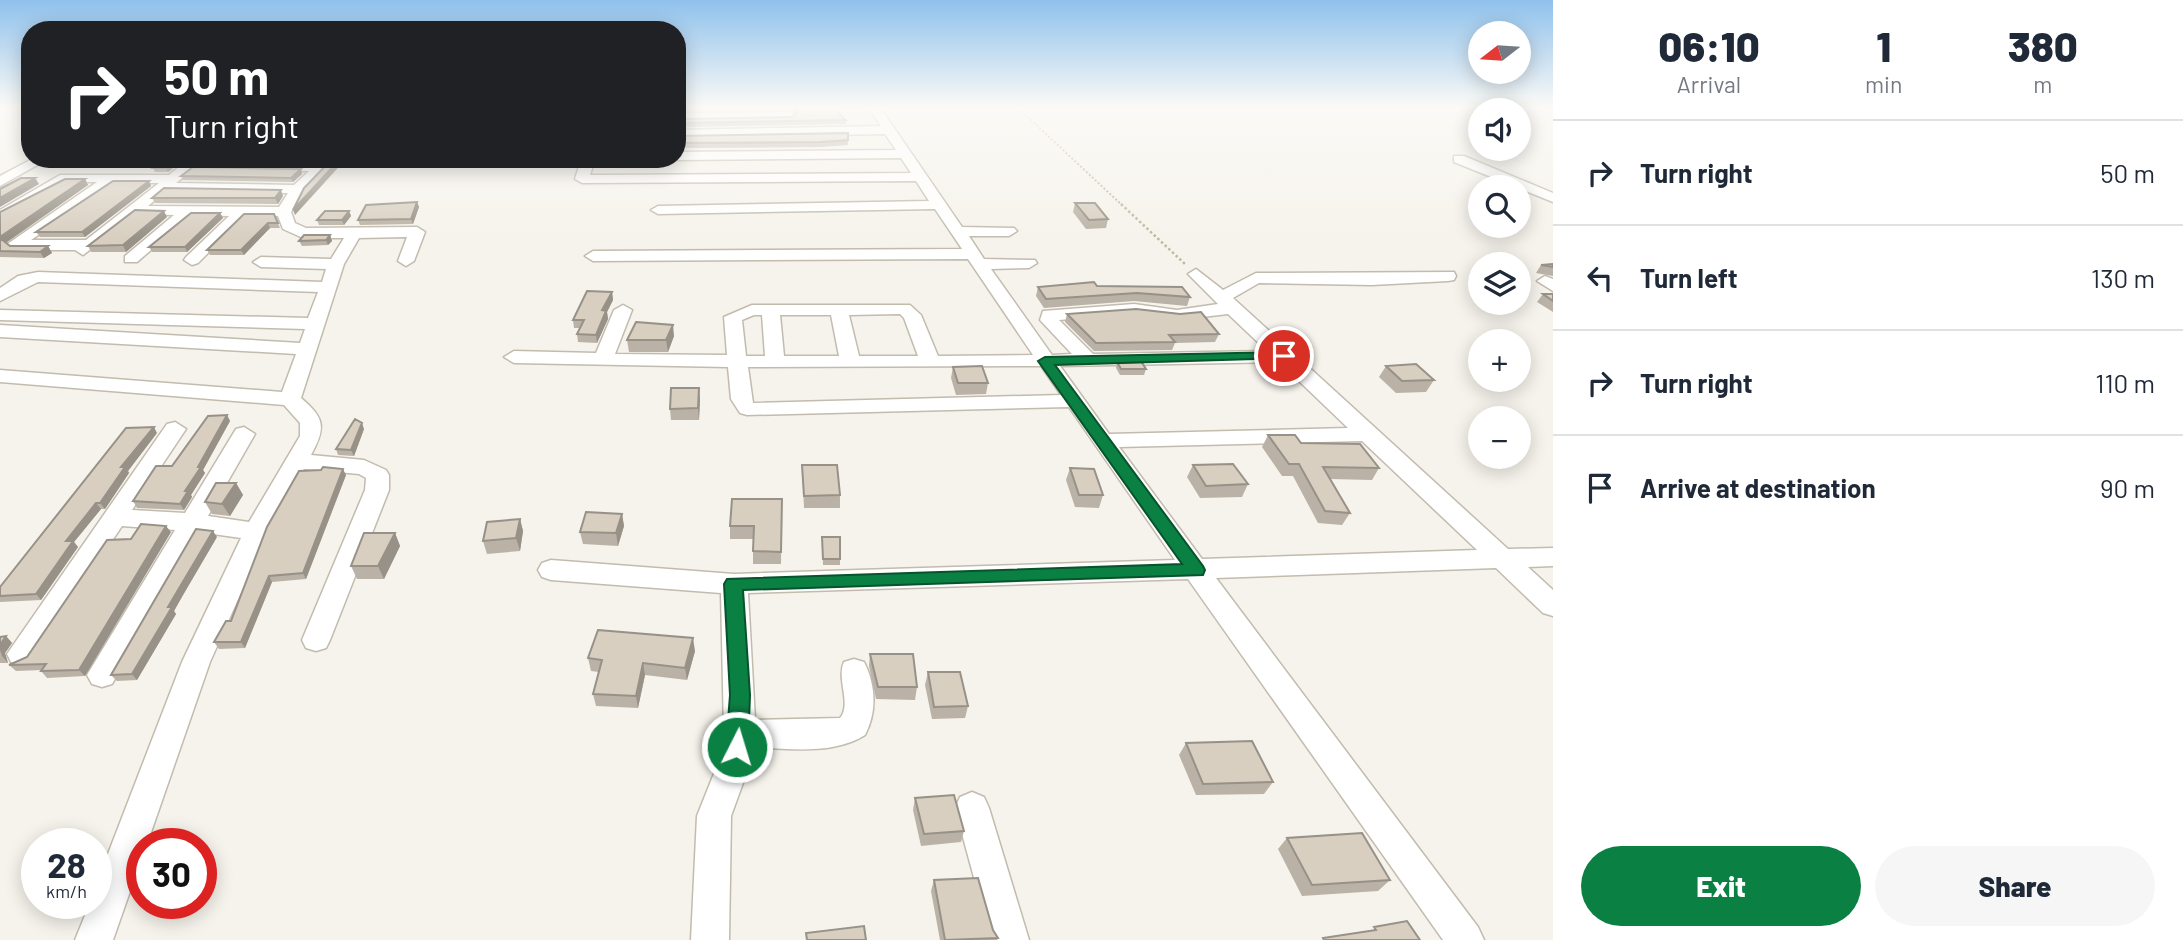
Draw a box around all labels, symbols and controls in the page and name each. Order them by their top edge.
text: 06:10 [1658,20,1760,70]
text: 1 [1876,20,1891,70]
text: 380 [2008,20,2078,70]
north arrow [1468,21,1531,84]
map controls [1468,21,1531,469]
text: 50 m [164,46,269,105]
icon: right [49,49,140,140]
text: Arrival [1677,70,1741,98]
text: min [1865,70,1902,98]
text: m [2033,70,2052,98]
button: sound [1468,98,1531,161]
text: Turn right [164,106,299,144]
icon: right [1581,154,1619,192]
text: Turn right [1640,157,1753,188]
text: 50 m [2100,157,2155,188]
button: search [1468,175,1531,238]
button: layers [1468,252,1531,315]
icon: left [1581,259,1619,297]
text: Turn left [1640,262,1738,293]
text: 130 m [2091,262,2155,293]
pin [1254,326,1314,386]
button: + [1468,329,1531,392]
icon: arrive [1265,337,1303,375]
icon: right [1581,364,1619,402]
text: Turn right [1640,367,1753,398]
text: 110 m [2095,367,2155,398]
button: − [1468,406,1531,469]
icon: arrive [1581,469,1619,507]
text: Arrive at destination [1640,472,1876,503]
text: 90 m [2100,472,2155,503]
position arrow [700,710,774,784]
speed limit sign: 30 [126,828,217,919]
text: 28 [47,843,86,885]
button: Exit [1581,846,1861,926]
button: Share [1875,846,2155,926]
text: km/h [46,880,87,902]

